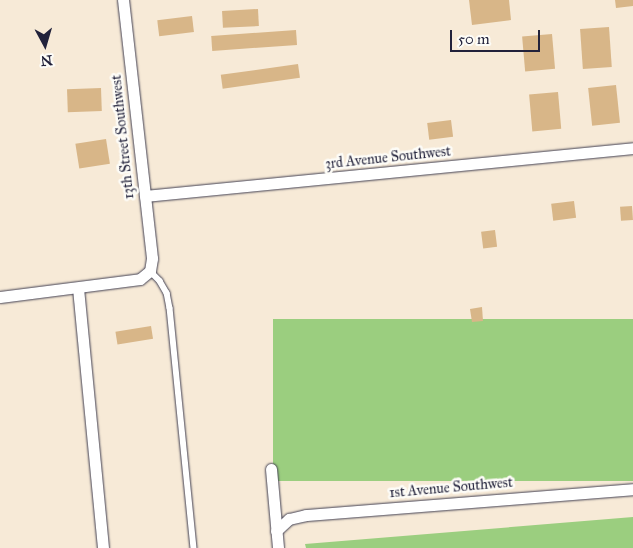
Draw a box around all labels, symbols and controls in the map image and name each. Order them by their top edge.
north arrow [20,20,70,70]
scale bar [453,20,543,52]
text: 50 m [458,30,490,48]
text: N [40,51,53,69]
street label: 13th Street Southwest [108,74,138,200]
street label: 3rd Avenue Southwest [324,143,452,173]
street label: 1st Avenue Southwest [389,474,513,502]

